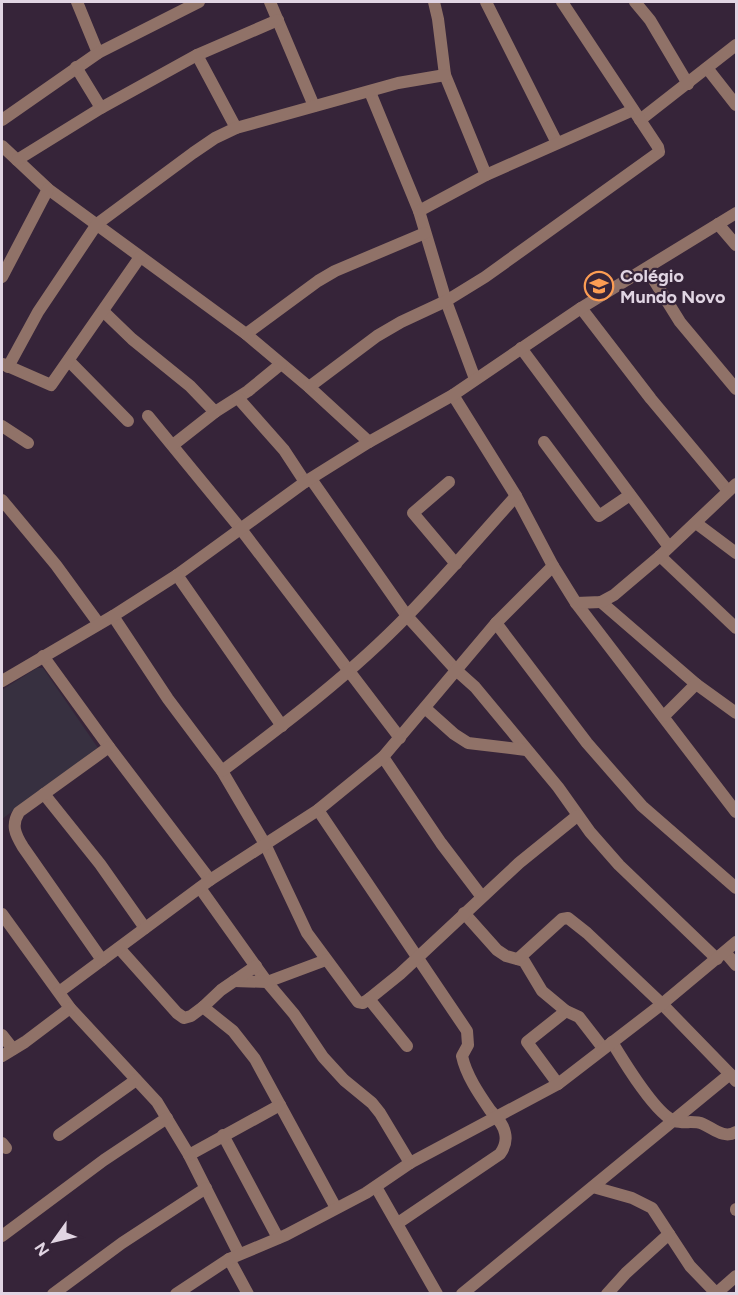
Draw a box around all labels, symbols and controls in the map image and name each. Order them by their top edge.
place label: Colégio Mundo Novo [620,265,725,308]
school or university icon: Colégio Mundo Novo [583,270,615,302]
north arrow [24,1211,84,1271]
text: N [31,1239,53,1260]

